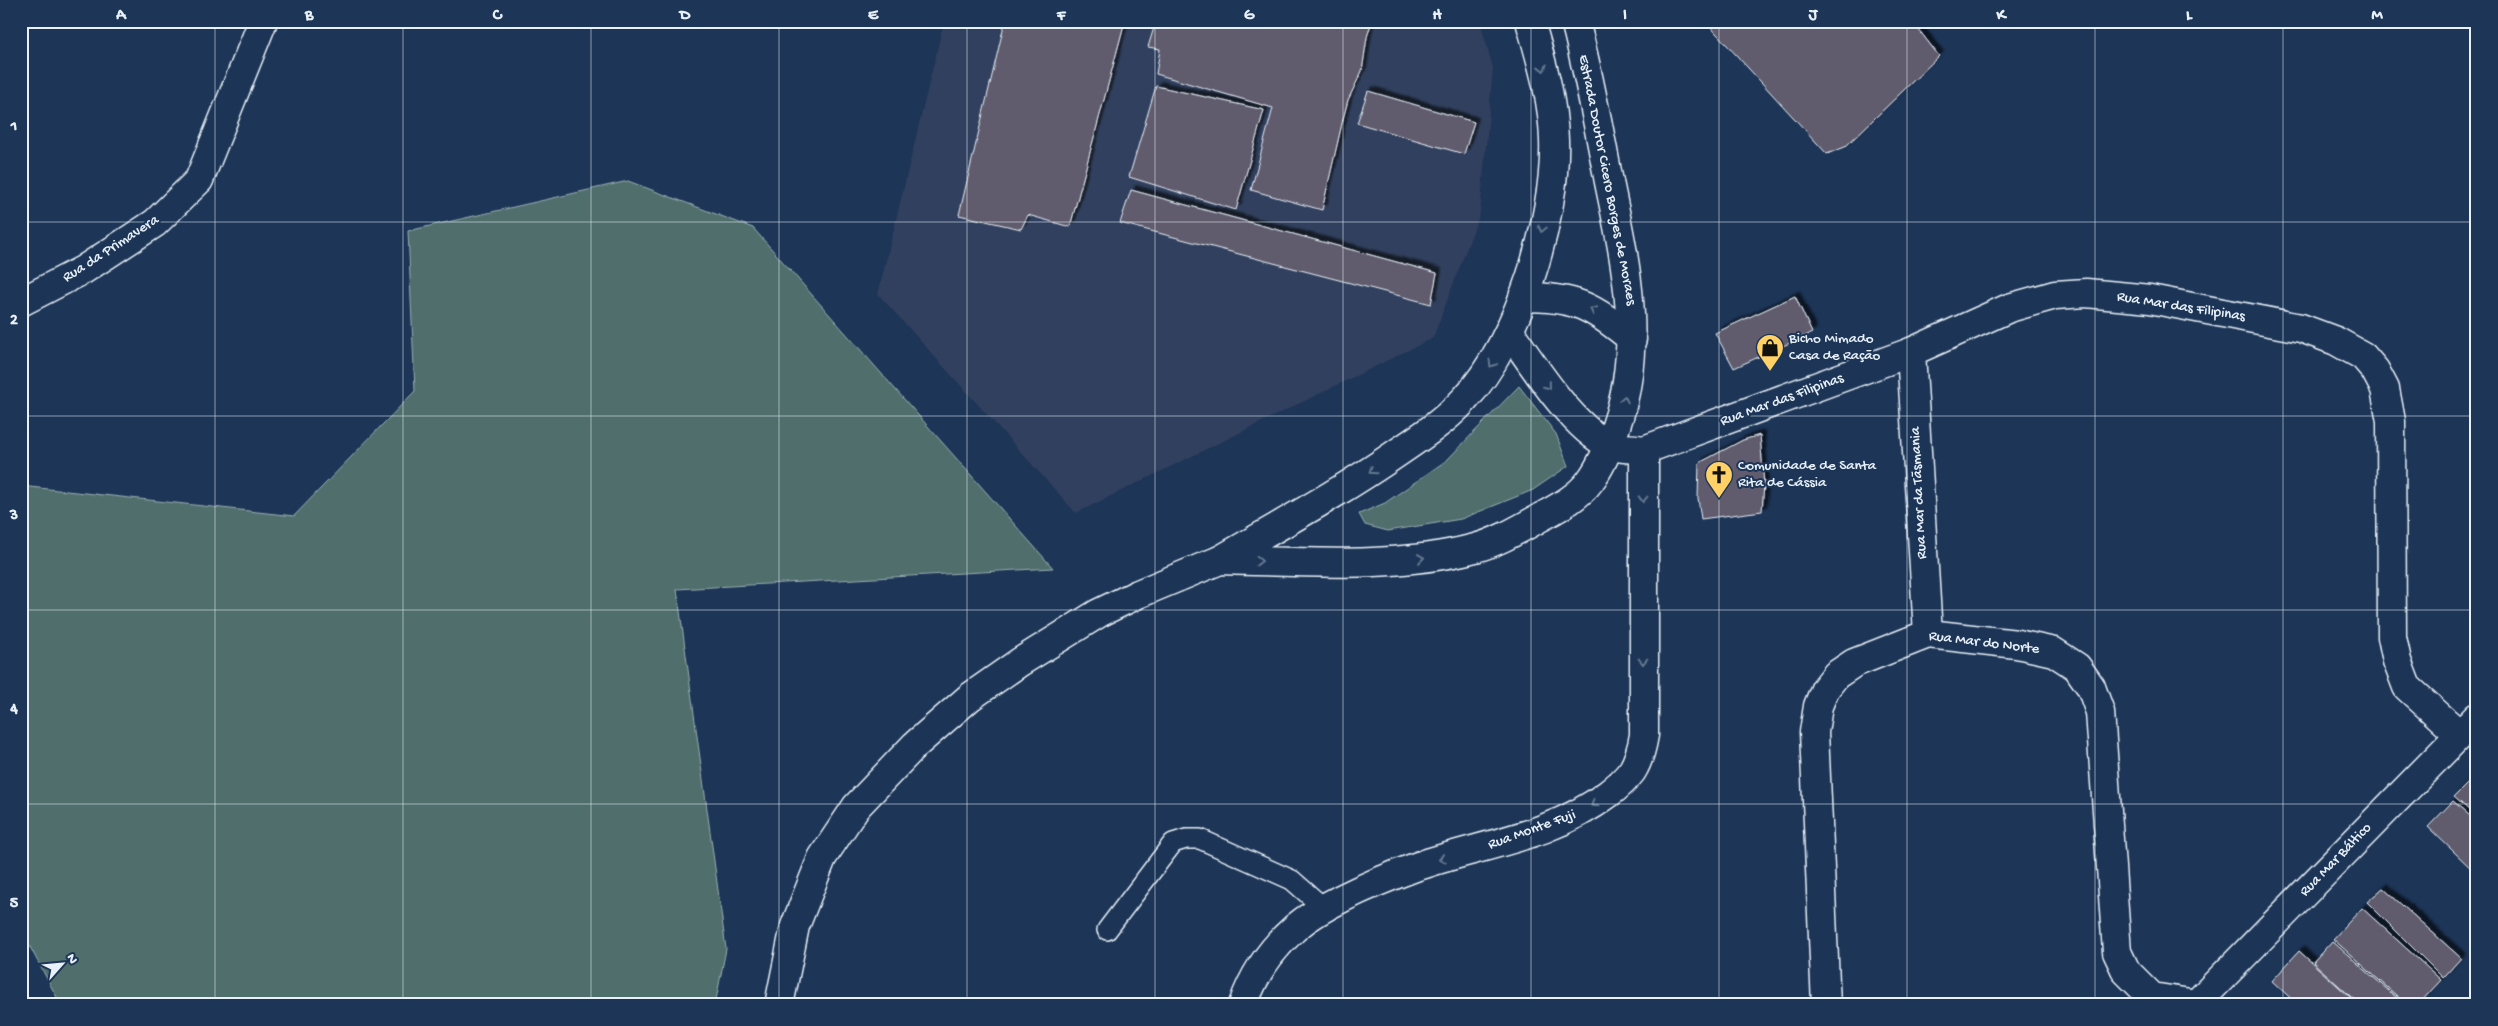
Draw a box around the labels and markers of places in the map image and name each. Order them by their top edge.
place label: Bicho Mimado Casa de Ração [1788,330,1881,365]
shop icon: Bicho Mimado Casa de Ração [1755,333,1785,372]
place label: Comunidade de Santa Rita de Cássia [1738,457,1877,492]
church icon: Comunidade de Santa Rita de Cássia [1704,460,1734,499]

